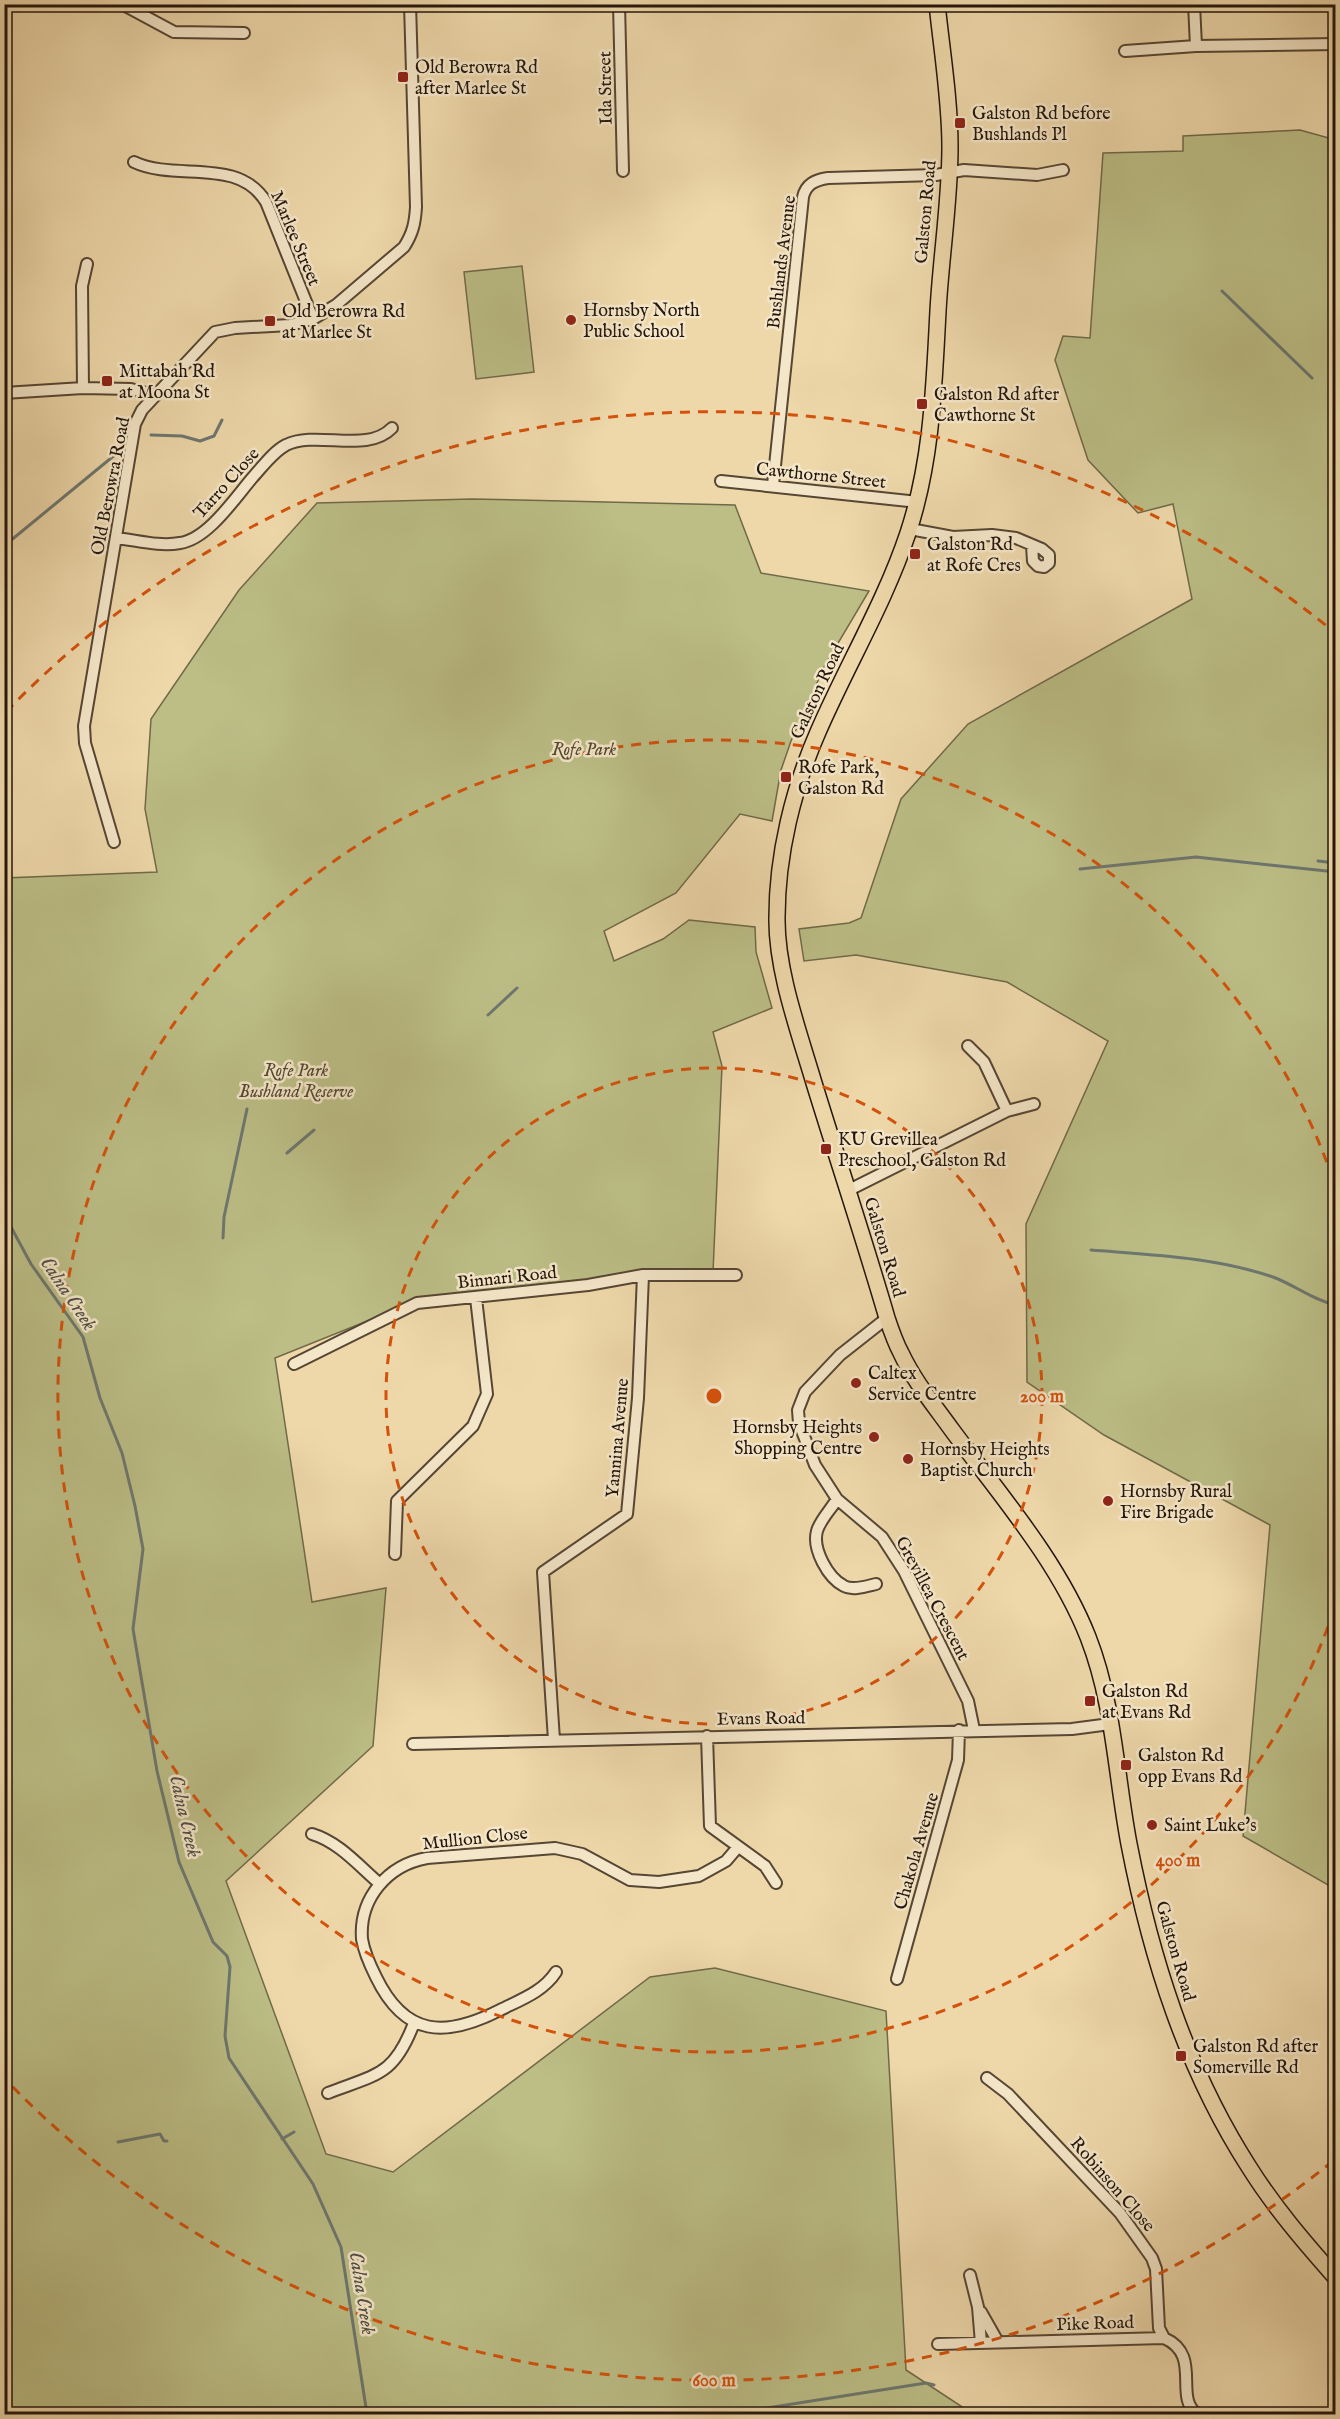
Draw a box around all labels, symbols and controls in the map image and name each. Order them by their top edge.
street label: Ida Street [594,51,619,125]
place label: Old Berowra Rd after Marlee St [415,57,538,101]
marker: Old Berowra Rd after Marlee St [396,70,410,84]
place label: Galston Rd before Bushlands Pl [972,103,1111,147]
marker: Galston Rd before Bushlands Pl [953,116,967,130]
street label: Galston Road [911,159,942,265]
street label: Marlee Street [264,187,325,290]
street label: Bushlands Avenue [763,194,802,330]
place label: Hornsby North Public School [583,300,700,344]
place label: Old Berowra Rd at Marlee St [282,301,405,345]
marker: Hornsby North Public School [564,313,578,327]
marker: Old Berowra Rd at Marlee St [263,314,277,328]
place label: Mittabah Rd at Moona St [119,361,215,405]
marker: Mittabah Rd at Moona St [100,374,114,388]
place label: Galston Rd after Cawthorne St [934,384,1060,428]
marker: Galston Rd after Cawthorne St [915,397,929,411]
street label: Old Berowra Road [87,415,136,557]
street label: Tarro Close [189,443,265,525]
street label: Cawthorne Street [755,458,887,495]
place label: Galston Rd at Rofe Cres [927,534,1021,578]
marker: Galston Rd at Rofe Cres [908,547,922,561]
street label: Galston Road [786,640,851,743]
park label: Rofe Park [552,739,616,762]
place label: Rofe Park, Galston Rd [798,757,884,801]
marker: Rofe Park, Galston Rd [779,770,793,784]
park label: Rofe Park Bushland Reserve [239,1060,353,1104]
place label: KU Grevillea Preschool, Galston Rd [838,1129,1006,1173]
marker: KU Grevillea Preschool, Galston Rd [819,1142,833,1156]
street label: Galston Road [857,1195,910,1301]
water label: Calna Creek [34,1252,102,1336]
street label: Binnari Road [456,1262,558,1295]
place label: Caltex Service Centre [868,1363,976,1407]
marker: Caltex Service Centre [849,1376,863,1390]
street label: Yannina Avenue [602,1377,635,1499]
centre of rings [704,1386,724,1406]
text: 200 m [1020,1386,1064,1409]
place label: Hornsby Heights Shopping Centre [732,1417,862,1461]
marker: Hornsby Heights Shopping Centre [867,1430,881,1444]
place label: Hornsby Heights Baptist Church [920,1439,1050,1483]
marker: Hornsby Heights Baptist Church [901,1452,915,1466]
place label: Hornsby Rural Fire Brigade [1120,1481,1232,1525]
marker: Hornsby Rural Fire Brigade [1101,1494,1115,1508]
street label: Grevillea Crescent [889,1533,974,1665]
place label: Galston Rd at Evans Rd [1102,1681,1191,1725]
marker: Galston Rd at Evans Rd [1083,1694,1097,1708]
street label: Evans Road [717,1707,806,1732]
place label: Galston Rd opp Evans Rd [1138,1745,1243,1789]
marker: Galston Rd opp Evans Rd [1119,1758,1133,1772]
water label: Calna Creek [163,1773,206,1860]
street label: Chakola Avenue [890,1790,945,1913]
place label: Saint Luke's [1164,1815,1257,1838]
marker: Saint Luke's [1145,1818,1159,1832]
street label: Mullion Close [421,1823,529,1856]
text: 400 m [1156,1850,1200,1873]
street label: Galston Road [1149,1899,1200,2005]
place label: Galston Rd after Somerville Rd [1193,2036,1319,2080]
marker: Galston Rd after Somerville Rd [1174,2049,1188,2063]
street label: Robinson Close [1064,2133,1159,2237]
water label: Calna Creek [343,2250,380,2337]
street label: Pike Road [1056,2312,1135,2337]
text: 600 m [692,2370,736,2393]

